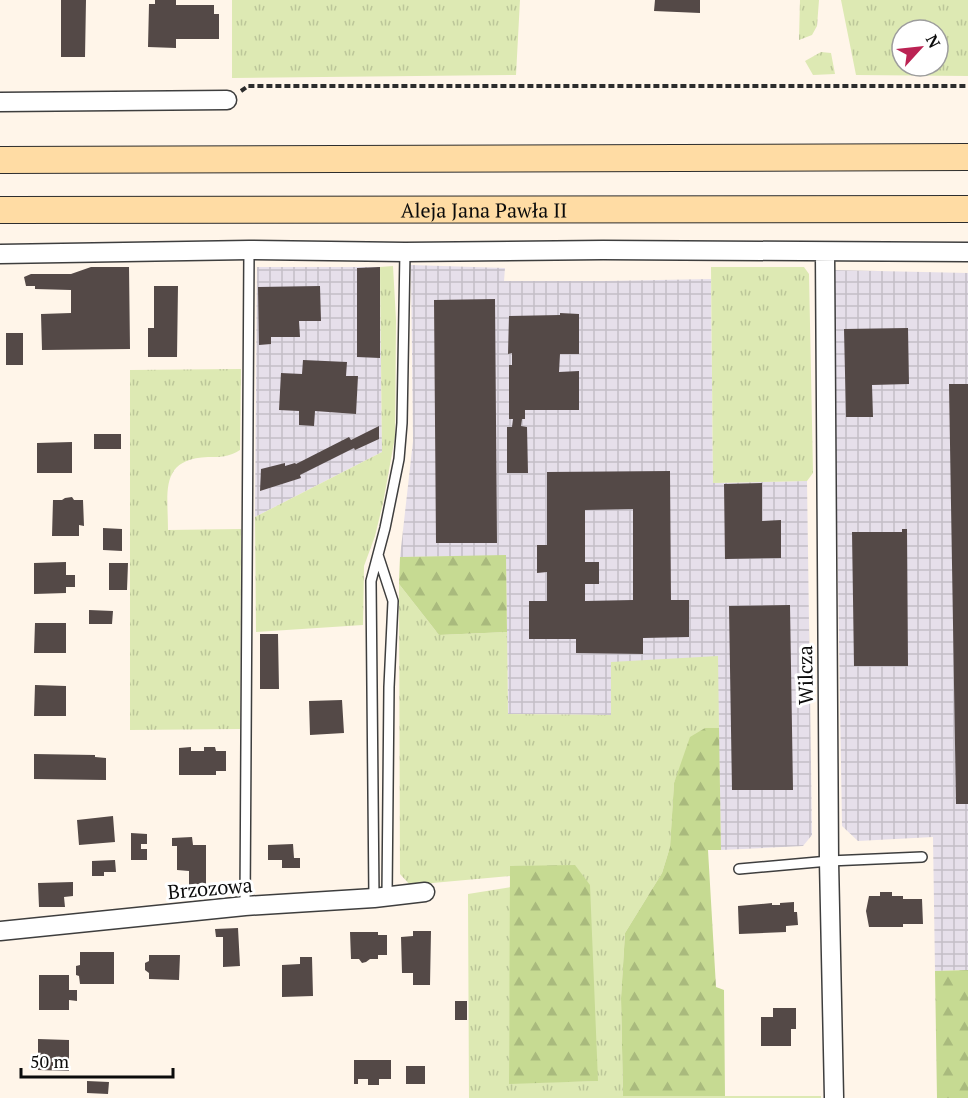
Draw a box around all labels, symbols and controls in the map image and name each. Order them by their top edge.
north arrow [890,18,950,78]
text: N [921,31,946,52]
street label: Aleja Jana Pawła II [401,196,567,223]
street label: Wilcza [791,645,819,705]
street label: Brzozowa [166,871,254,905]
scale bar [21,1041,172,1079]
text: 50 m [30,1049,70,1073]

